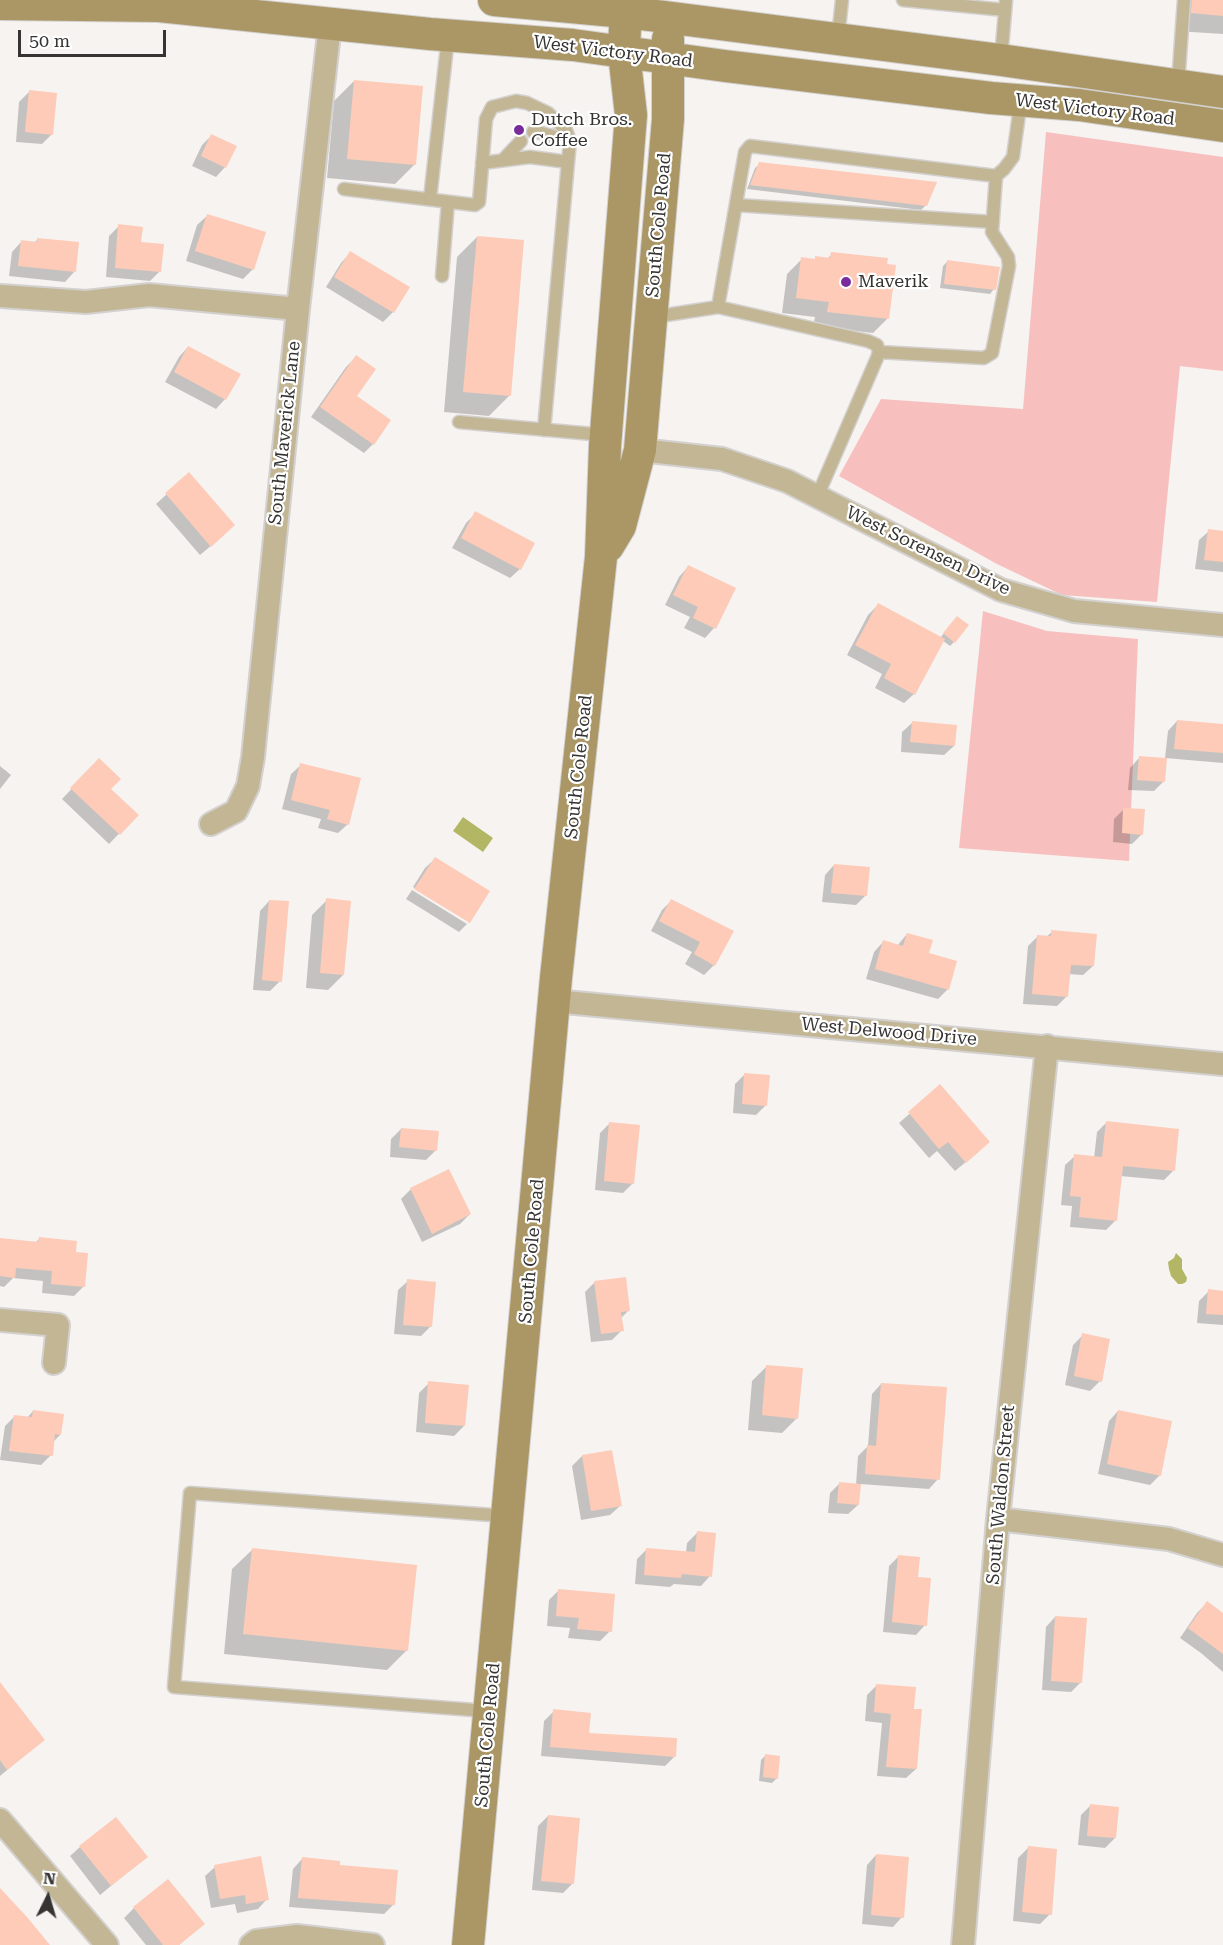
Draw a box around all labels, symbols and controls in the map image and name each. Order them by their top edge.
scale bar [21,18,170,56]
text: 50 m [29,30,70,51]
street label: West Victory Road [532,32,694,72]
street label: West Victory Road [1014,90,1176,130]
place label: Dutch Bros. Coffee [531,109,632,152]
marker: Dutch Bros. Coffee [512,123,526,137]
street label: South Cole Road [642,152,676,298]
place label: Maverik [858,271,929,293]
marker: Maverik [839,275,853,289]
street label: South Maverick Lane [265,340,305,526]
street label: West Sorensen Drive [842,502,1014,600]
street label: South Cole Road [561,694,597,840]
street label: West Delwood Drive [800,1014,978,1050]
street label: South Cole Road [515,1178,549,1324]
street label: South Waldon Street [982,1404,1020,1586]
street label: South Cole Road [471,1662,505,1808]
north arrow [18,1867,78,1927]
text: N [43,1869,57,1889]

